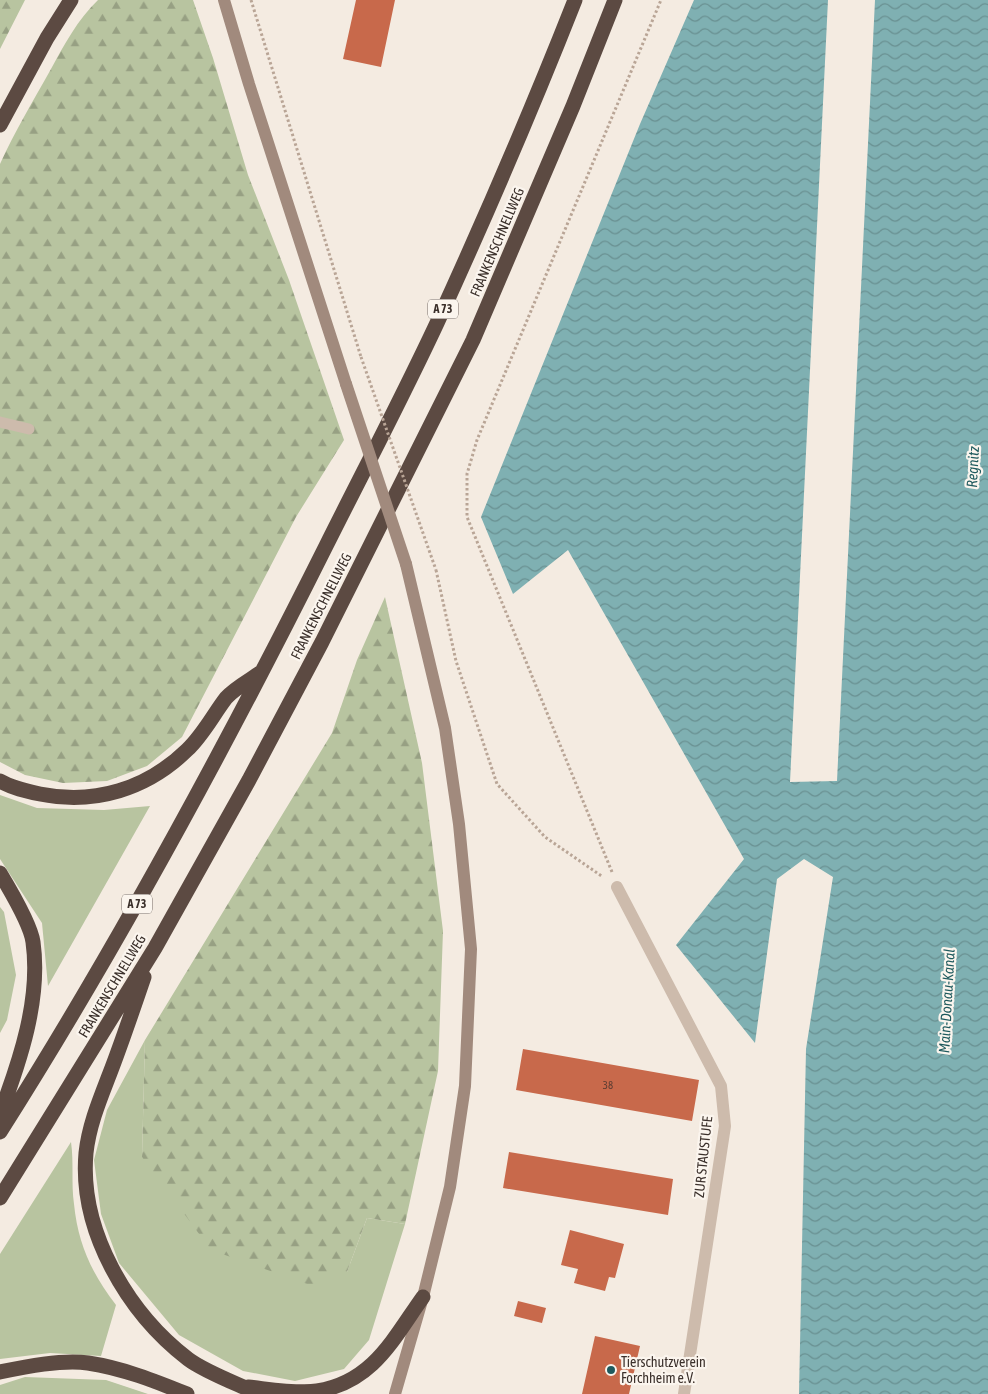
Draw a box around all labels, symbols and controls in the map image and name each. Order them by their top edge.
street label: FRANKENSCHNELLWEG [467,185,527,299]
road number: A 73 [428,300,458,318]
water label: Regnitz [963,445,982,488]
street label: FRANKENSCHNELLWEG [287,550,355,662]
road number: A 73 [122,894,152,914]
street label: FRANKENSCHNELLWEG [75,932,149,1040]
water label: Main-Donau-Kanal [935,948,958,1054]
house number: 38 [603,1079,613,1091]
street label: ZUR STAUSTUFE [691,1115,715,1199]
place label: Tierschutzverein Forchheim e.V. [621,1354,706,1386]
marker: Tierschutzverein Forchheim e.V. [605,1364,617,1376]

